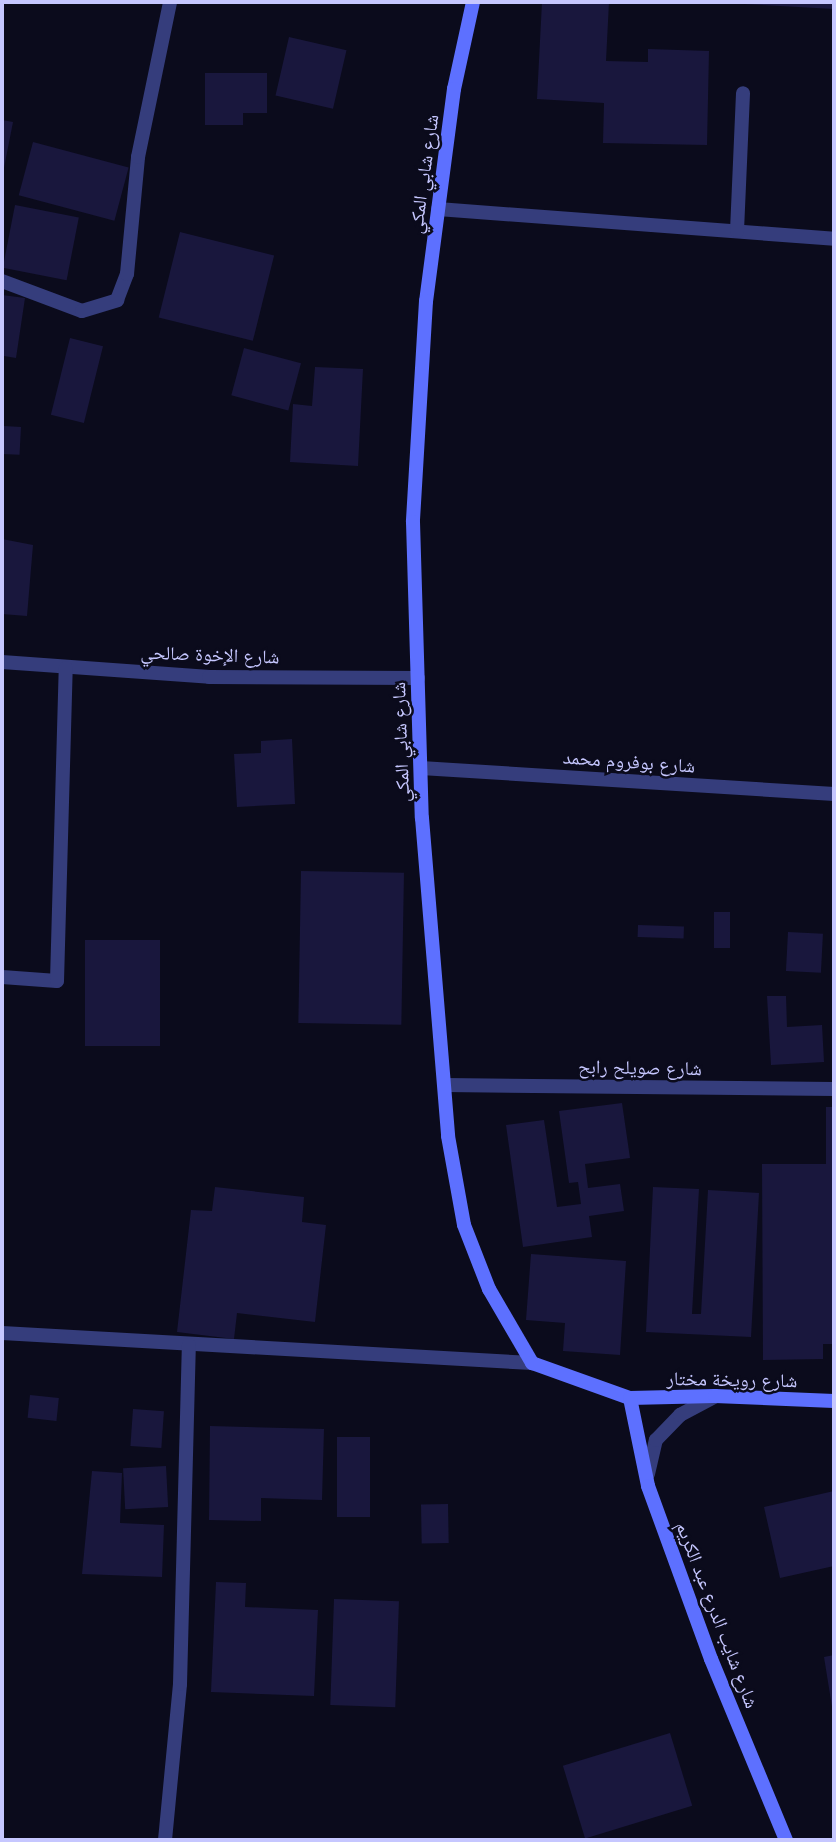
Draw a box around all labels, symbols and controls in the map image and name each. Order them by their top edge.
street label: شارع شابي المكي [404,113,444,235]
street label: شارع الإخوة صالحي [140,641,280,669]
street label: شارع شابي المكي [388,682,414,802]
street label: شارع بوفروم محمد [562,746,696,778]
street label: شارع صويلح رابح [578,1056,702,1080]
street label: شارع رويخة مختار [666,1367,798,1393]
street label: شارع شايب الدرع عبد الكريم [671,1518,763,1712]

